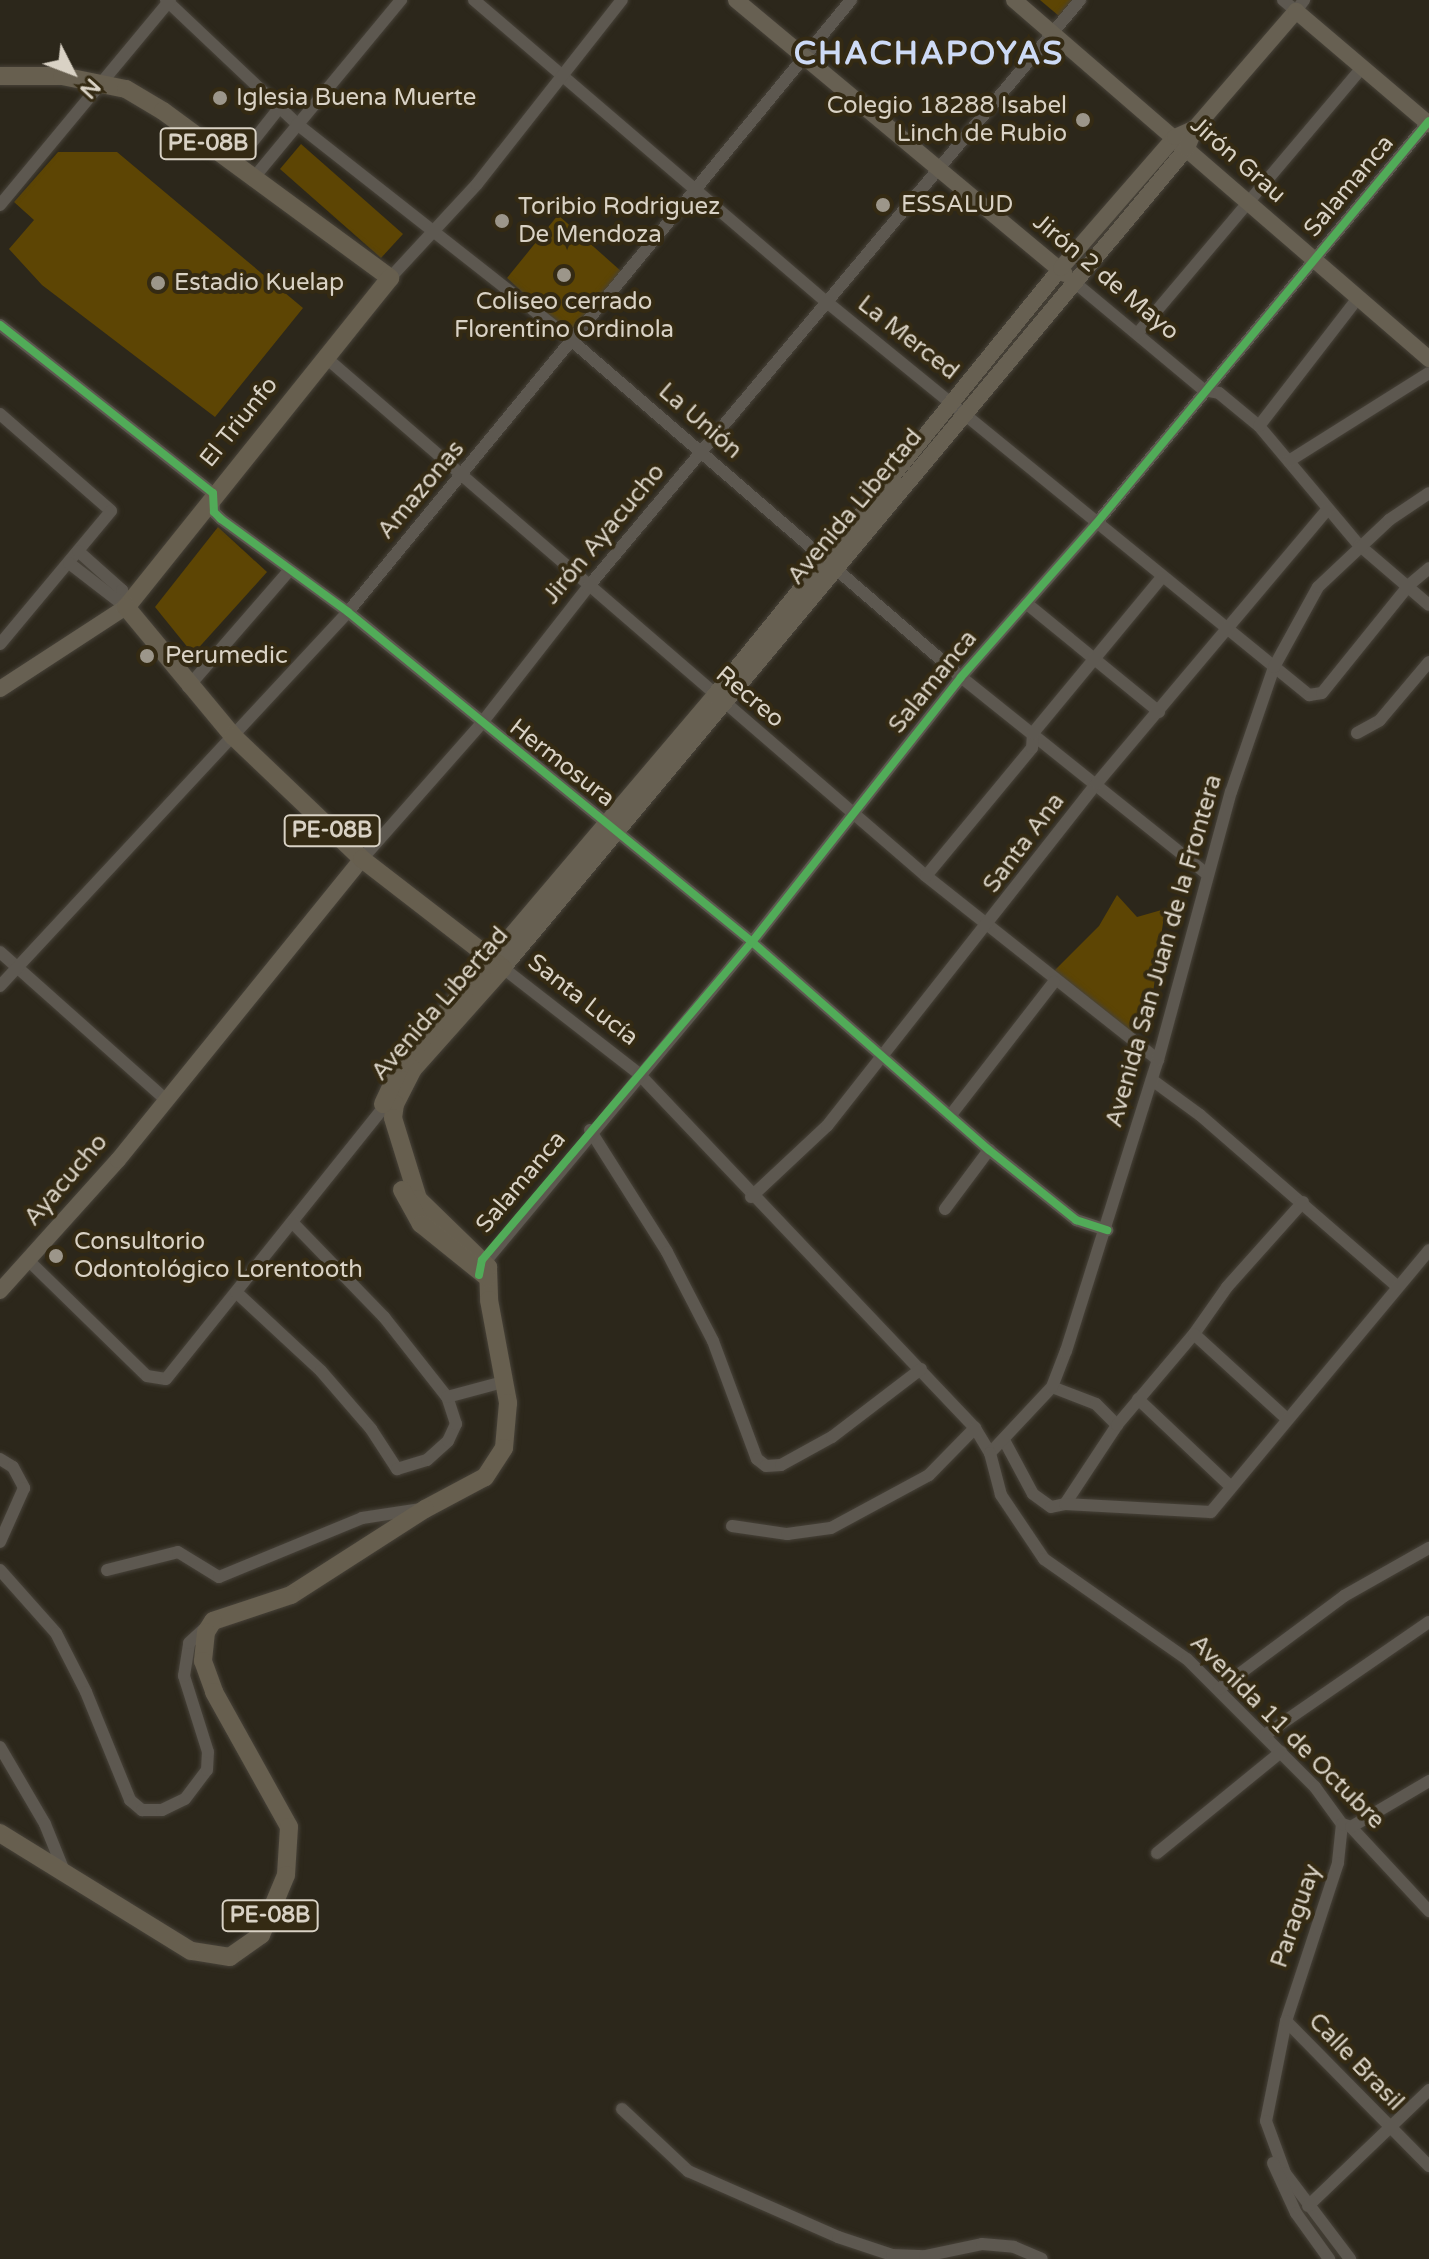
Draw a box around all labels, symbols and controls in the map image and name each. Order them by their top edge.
north arrow [32,32,112,112]
district label: CHACHAPOYAS [794,35,1064,73]
text: N [74,73,105,103]
place label: Iglesia Buena Muerte [236,84,476,112]
marker: Iglesia Buena Muerte [211,89,229,107]
place label: Colegio 18288 Isabel Linch de Rubio [827,92,1067,148]
marker: Colegio 18288 Isabel Linch de Rubio [1074,111,1092,129]
street label: Jirón Grau [1184,111,1292,209]
road number: PE-08B [158,126,258,162]
street label: Salamanca [1298,129,1400,243]
place label: ESSALUD [901,191,1013,219]
place label: Toribio Rodriguez De Mendoza [518,193,720,249]
marker: ESSALUD [872,194,894,216]
street label: Jirón 2 de Mayo [1027,208,1185,346]
marker: Toribio Rodriguez De Mendoza [493,212,511,230]
marker: Coliseo cerrado Florentino Ordinola [555,266,573,284]
place label: Estadio Kuelap [174,269,344,297]
marker: Estadio Kuelap [149,274,167,292]
place label: Coliseo cerrado Florentino Ordinola [454,288,674,344]
street label: La Merced [852,290,964,386]
street label: El Triunfo [194,371,284,473]
street label: La Unión [652,377,748,465]
street label: Avenida Libertad [782,423,928,591]
street label: Amazonas [372,435,470,545]
street label: Jirón Ayacucho [537,458,671,610]
street label: Salamanca [883,625,983,739]
place label: Perumedic [165,642,288,670]
marker: Perumedic [136,645,158,667]
street label: Recreo [710,660,790,734]
street label: Hermosura [503,713,621,813]
street label: Avenida San Juan de la Frontera [1100,771,1228,1131]
street label: Santa Ana [977,787,1071,899]
road number: PE-08B [282,813,382,849]
street label: Avenida Libertad [365,921,515,1087]
street label: Santa Lucía [522,948,644,1052]
street label: Salamanca [470,1125,572,1239]
street label: Ayacucho [18,1128,114,1232]
place label: Consultorio Odontológico Lorentooth [74,1228,363,1284]
marker: Consultorio Odontológico Lorentooth [45,1245,67,1267]
street label: Avenida 11 de Octubre [1184,1629,1390,1835]
street label: Paraguay [1265,1860,1327,1972]
road number: PE-08B [220,1898,320,1934]
street label: Calle Brasil [1302,2007,1410,2117]

